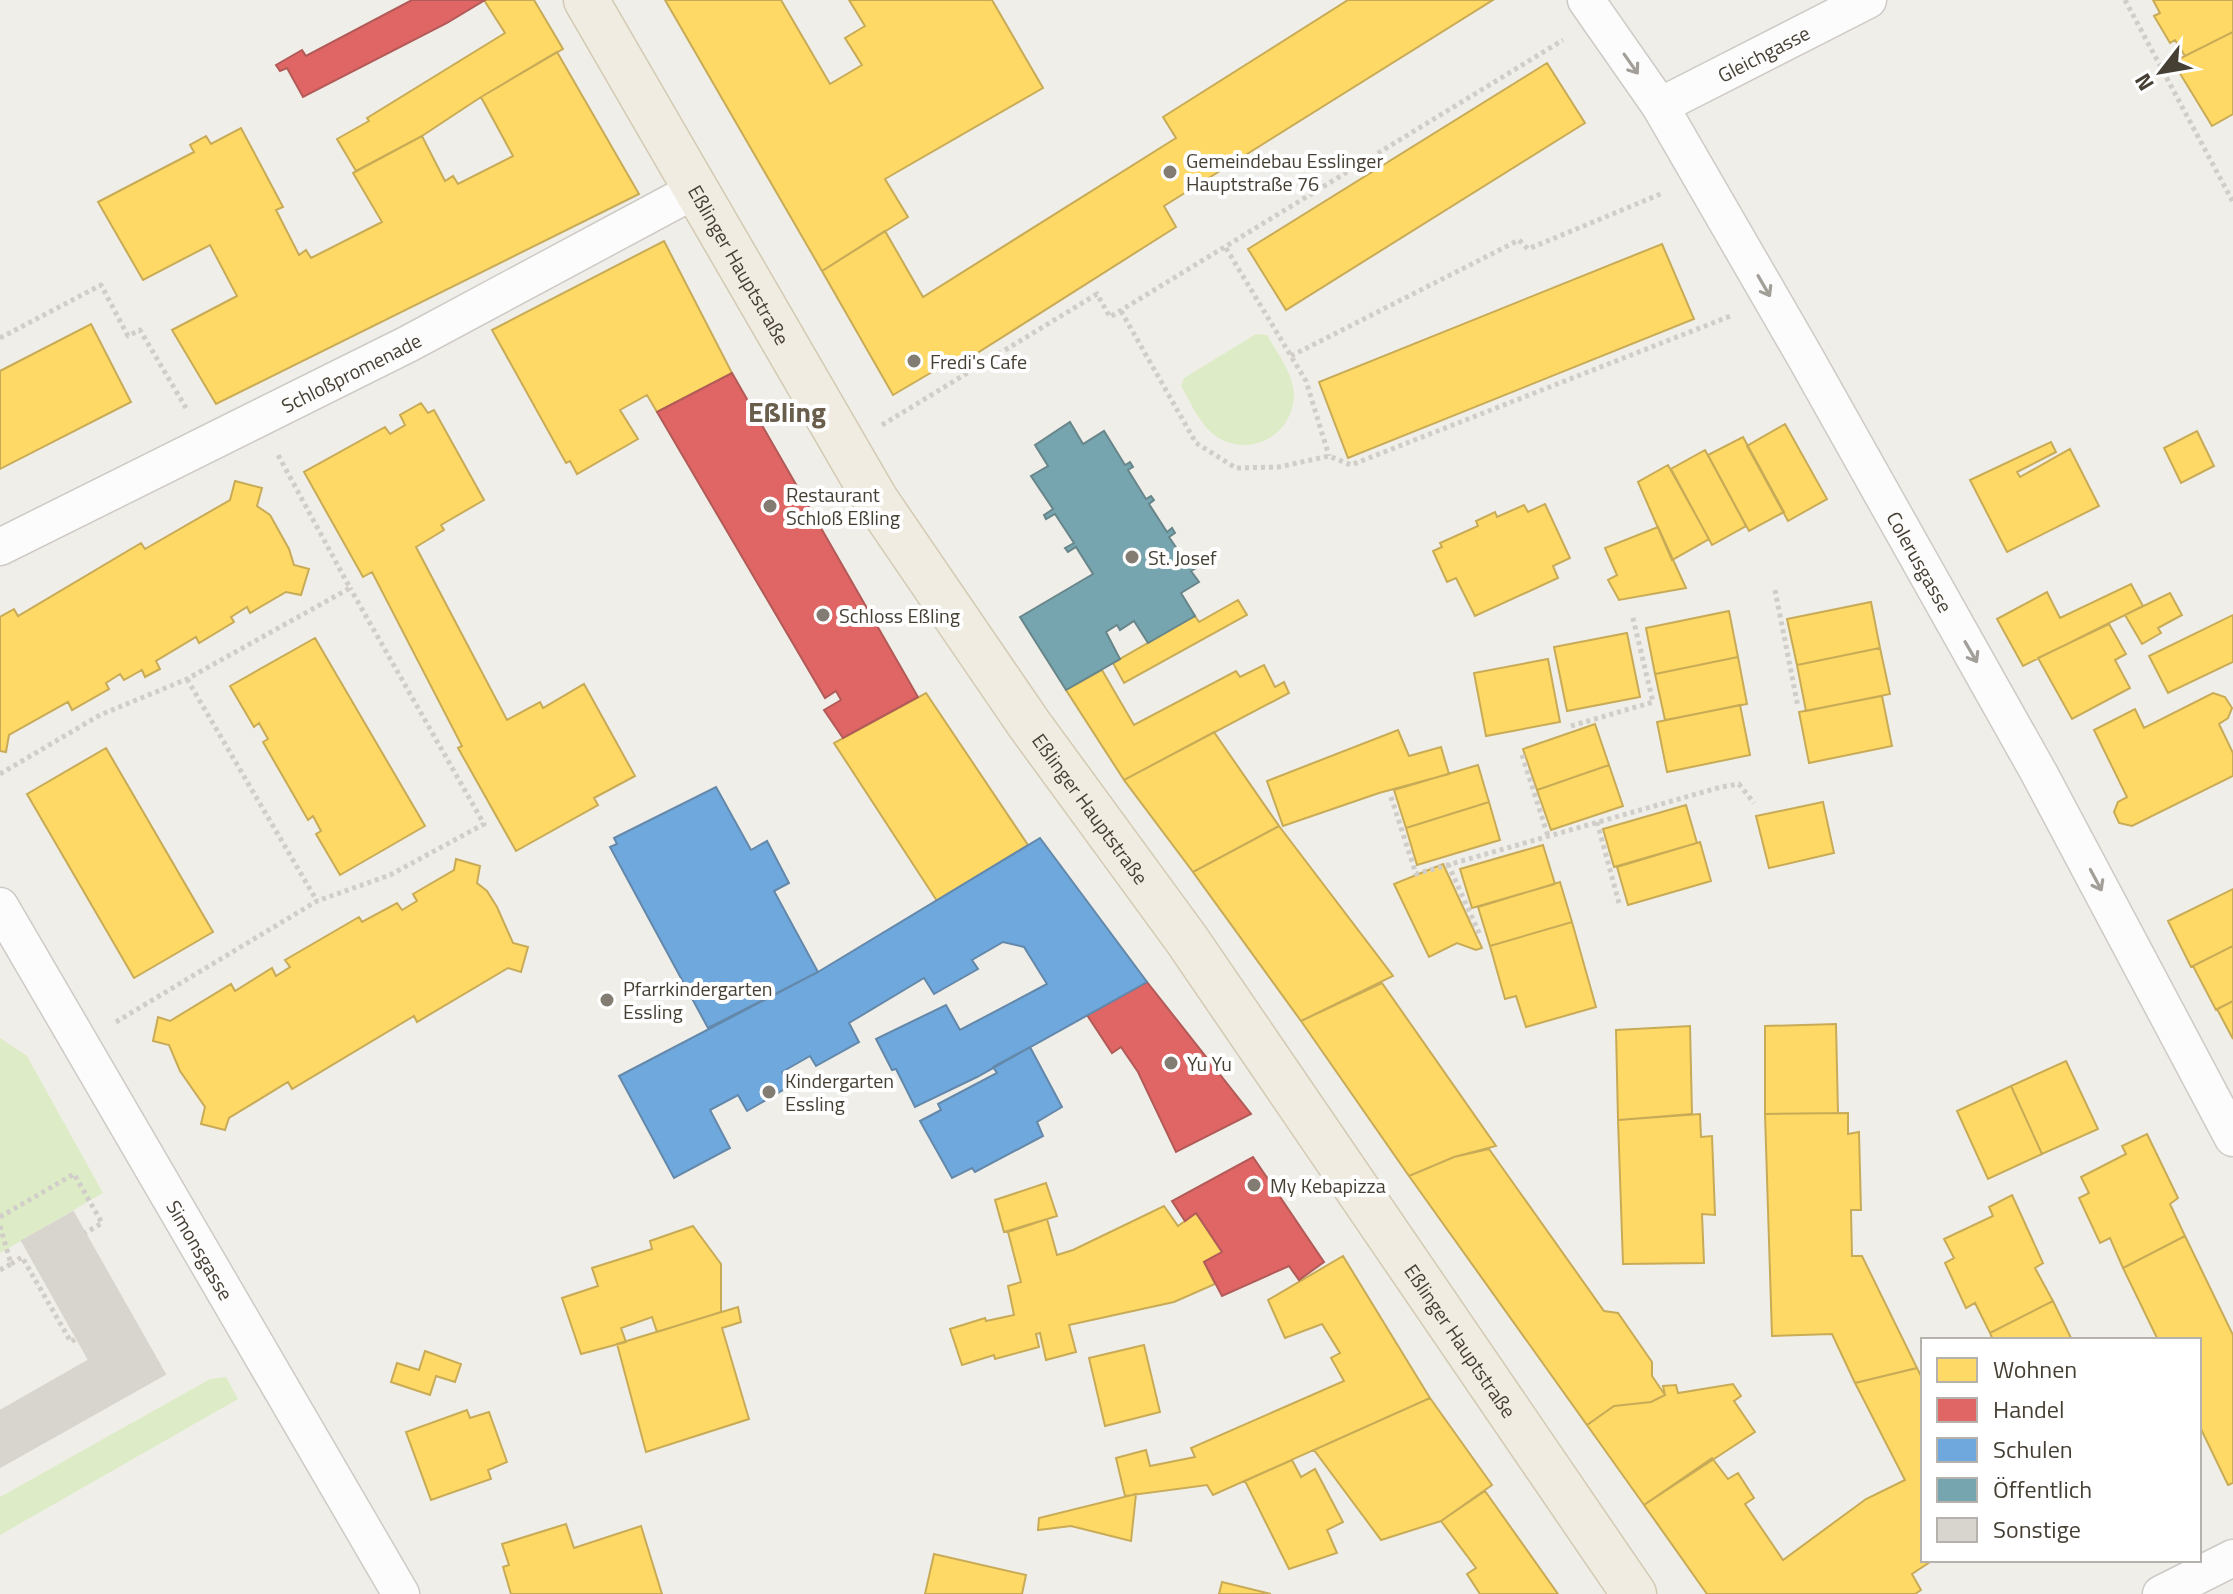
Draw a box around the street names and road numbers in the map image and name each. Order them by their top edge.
street label: Gleichgasse [1712,17,1815,90]
street label: Eßlinger Hauptstraße [681,179,798,351]
street label: Schloßpromenade [275,324,427,420]
street label: Colerusgasse [1879,505,1961,618]
street label: Eßlinger Hauptstraße [1025,726,1157,891]
street label: Simonsgasse [159,1194,242,1306]
street label: Eßlinger Hauptstraße [1397,1257,1524,1424]

